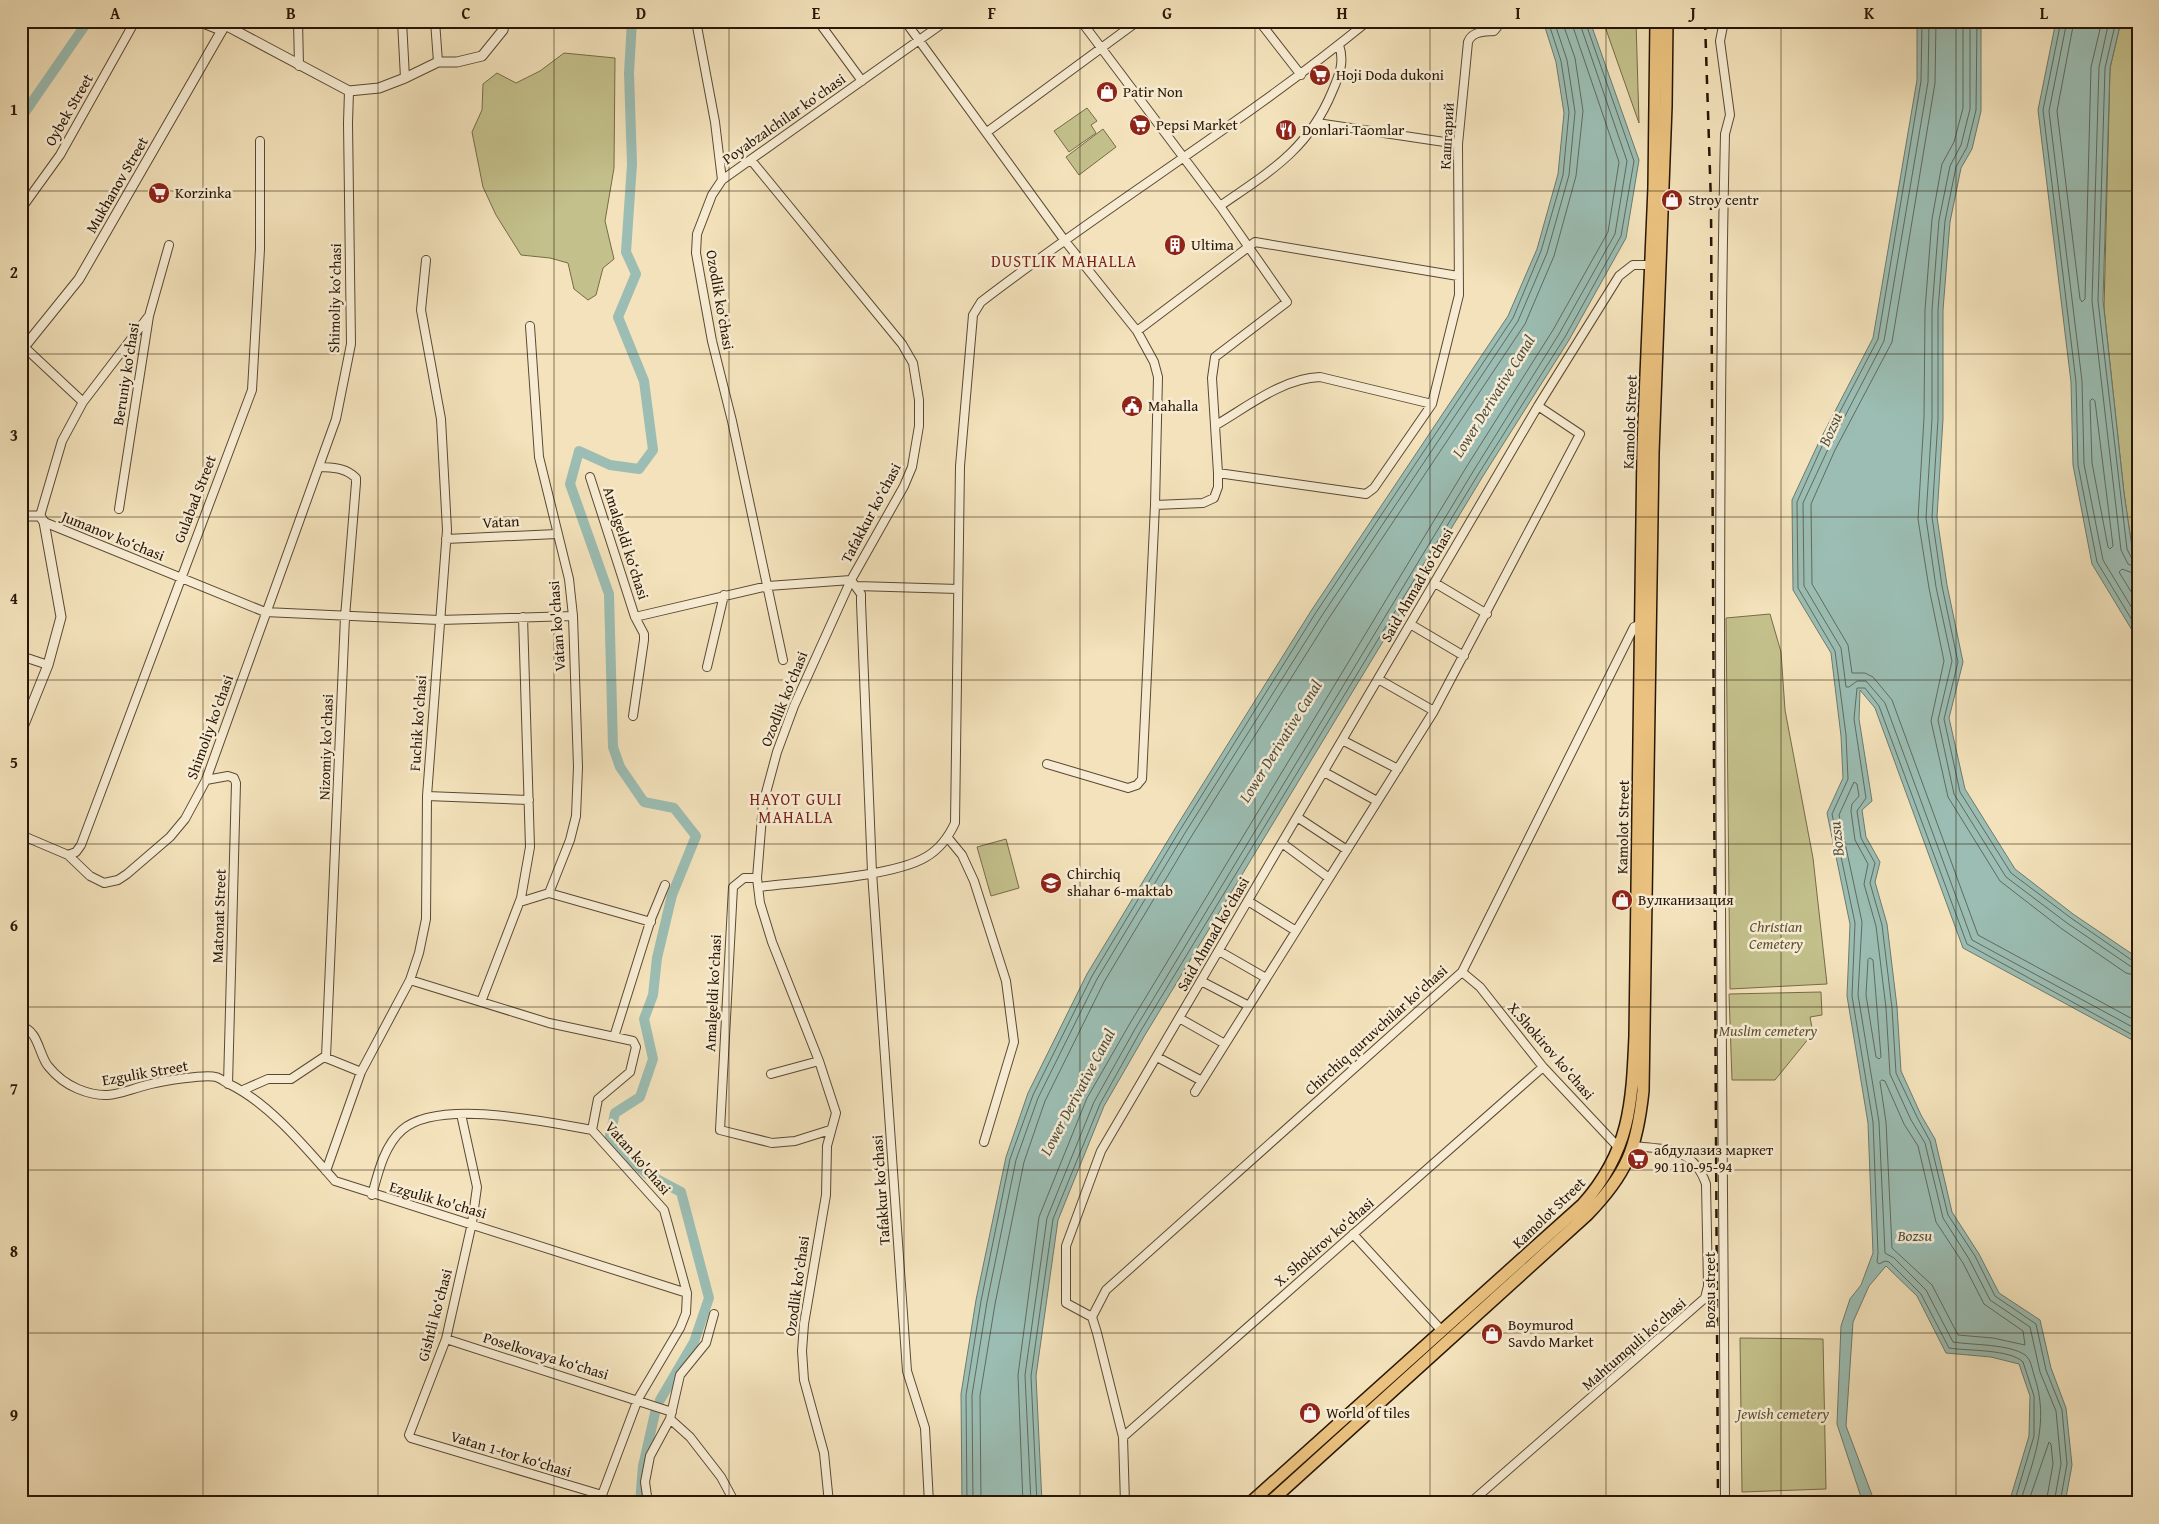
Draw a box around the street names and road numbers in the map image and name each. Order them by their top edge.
street label: Poyabzalchilar ko‘chasi [718,68,850,169]
street label: Oybek Street [39,69,98,150]
street label: Кашгарий [1434,102,1459,170]
street label: Mukhanov Street [80,132,153,237]
street label: Shimoliy ko‘chasi [323,243,346,353]
street label: Ozodlik ko‘chasi [701,248,740,352]
street label: Beruniy ko‘chasi [107,321,144,427]
street label: Kamolot Street [1617,374,1642,469]
street label: Gulabad Street [168,451,221,546]
street label: Tafakkur ko‘chasi [835,459,906,566]
street label: Amalgeldi ko‘chasi [598,484,655,602]
street label: Jumanov ko‘chasi [57,505,168,566]
street label: Vatan [482,510,520,533]
street label: Said Ahmad ko‘chasi [1375,524,1458,646]
street label: Vatan ko'chasi [543,580,570,672]
street label: Ozodlik ko‘chasi [755,648,812,750]
street label: Shimoliy ko'chasi [181,672,238,782]
street label: Fuchik ko'chasi [404,674,431,772]
street label: Nizomiy ko'chasi [313,693,338,801]
street label: Kamolot Street [1611,779,1634,874]
street label: Matonat Street [206,868,231,964]
street label: Said Ahmad ko‘chasi [1171,873,1254,995]
street label: Amalgeldi ko‘chasi [699,934,726,1052]
street label: Chirchiq quruvchilar ko'chasi [1300,960,1452,1100]
street label: X.Shokirov ko‘chasi [1503,997,1600,1104]
street label: Ezgulik Street [100,1054,190,1090]
street label: Vatan ko'chasi [601,1116,676,1199]
street label: Tafakkur ko‘chasi [866,1134,895,1246]
street label: Kamolot Street [1507,1172,1590,1253]
street label: Ezgulik ko'chasi [387,1176,489,1223]
street label: X. Shokirov ko‘chasi [1269,1192,1378,1291]
street label: Ozodlik ko‘chasi [779,1234,814,1338]
street label: Bozsu street [1699,1251,1720,1328]
street label: Gishtli ko‘chasi [412,1266,457,1364]
street label: Mahtumquli ko‘chasi [1577,1292,1690,1395]
street label: Poselkovaya ko‘chasi [481,1326,611,1385]
street label: Vatan 1-tor ko‘chasi [448,1425,574,1482]

